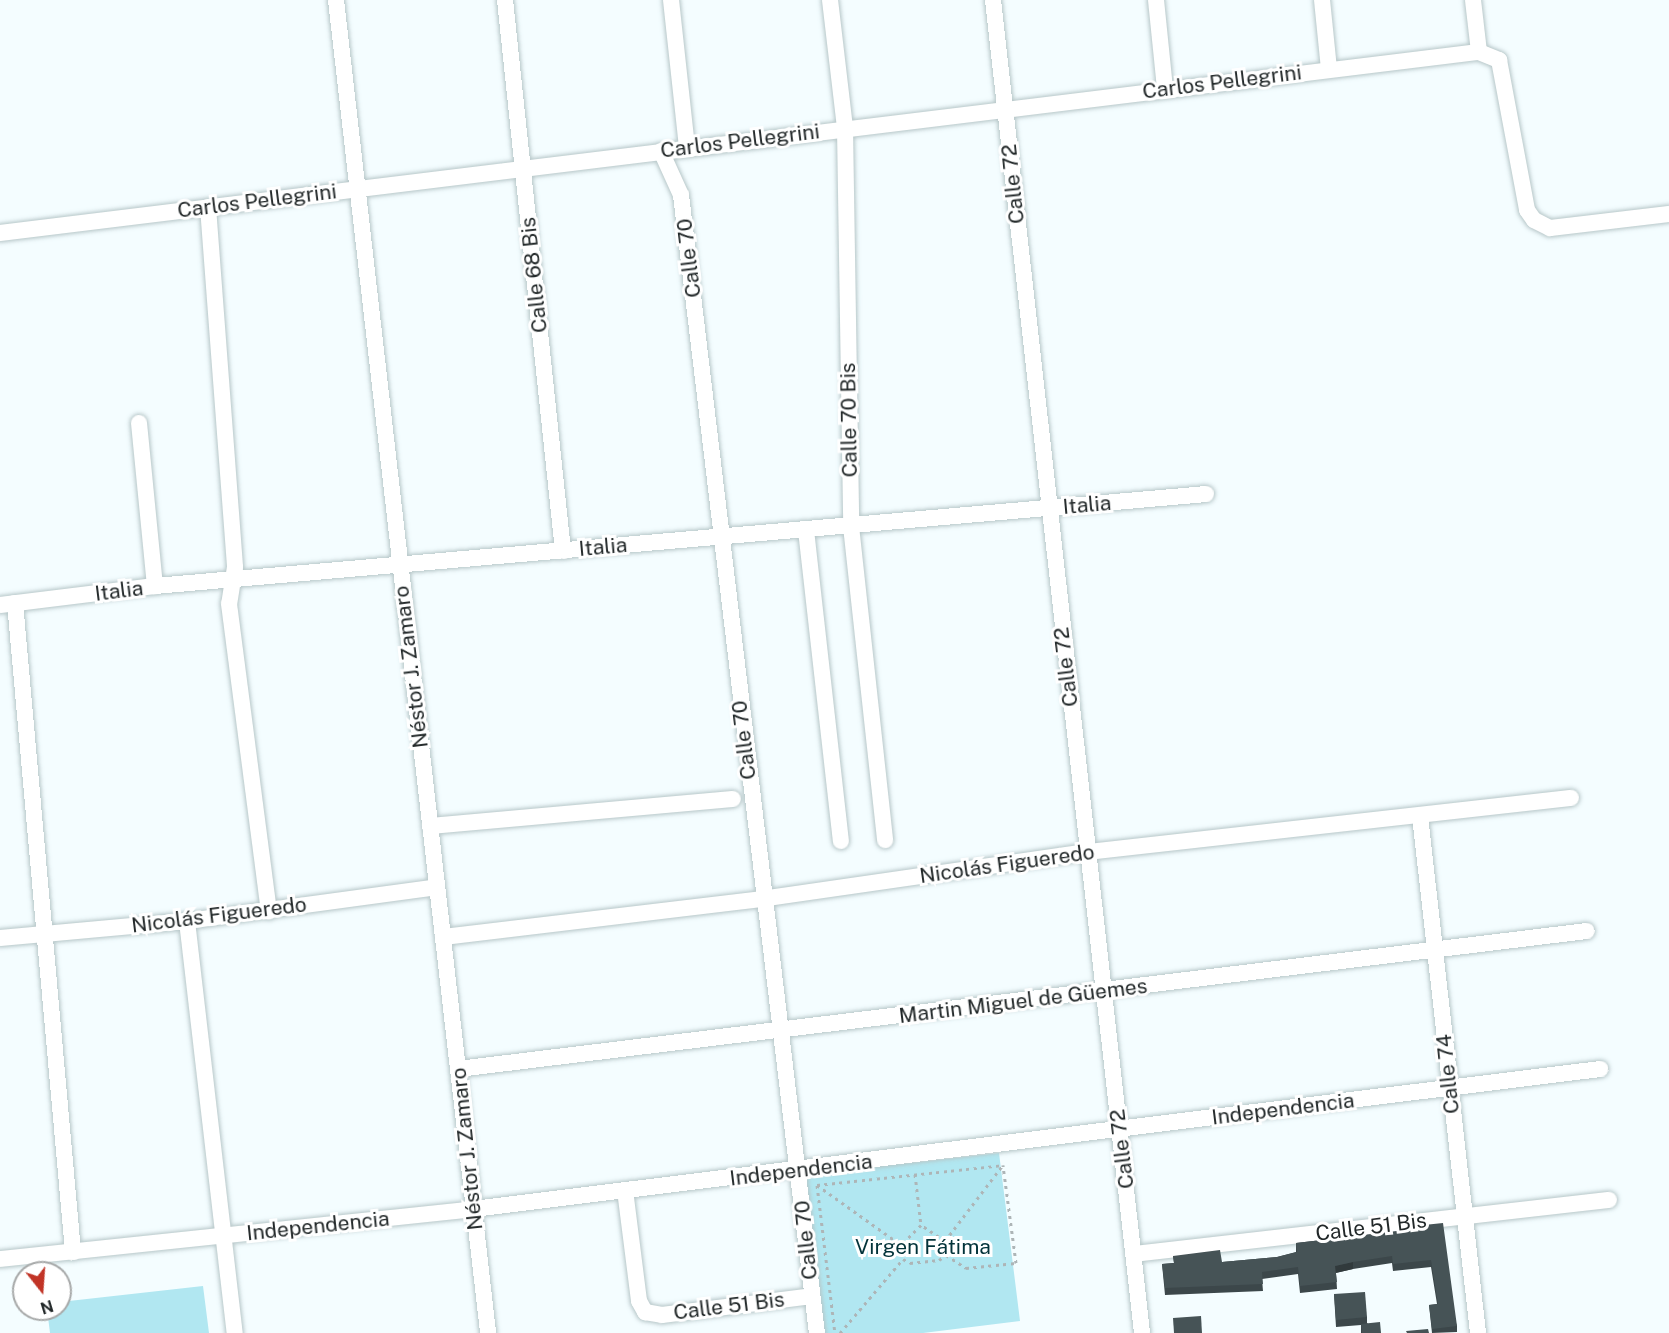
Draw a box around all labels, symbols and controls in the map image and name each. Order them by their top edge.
street label: Carlos Pellegrini [1141,60,1303,104]
street label: Carlos Pellegrini [659,119,821,163]
street label: Calle 72 [996,143,1030,225]
street label: Carlos Pellegrini [176,179,338,223]
street label: Calle 68 Bis [515,216,553,334]
street label: Calle 70 [672,217,706,299]
street label: Calle 70 Bis [835,362,863,478]
street label: Italia [1062,490,1112,520]
street label: Italia [578,532,628,562]
street label: Italia [93,576,145,606]
street label: Néstor J. Zamaro [389,584,433,750]
street label: Calle 72 [1049,626,1083,708]
street label: Calle 70 [727,699,761,781]
street label: Nicolás Figueredo [918,839,1096,889]
street label: Nicolás Figueredo [130,892,308,938]
street label: Martin Miguel de Güemes [897,973,1149,1029]
street label: Calle 74 [1431,1033,1465,1115]
street label: Néstor J. Zamaro [446,1066,488,1232]
street label: Independencia [1210,1088,1356,1130]
street label: Calle 72 [1105,1108,1139,1190]
street label: Independencia [728,1149,874,1191]
street label: Calle 70 [789,1199,823,1281]
street label: Independencia [245,1206,391,1246]
street label: Calle 51 Bis [1314,1208,1428,1246]
park label: Virgen Fátima [855,1234,991,1260]
north arrow [12,1261,72,1321]
street label: Calle 51 Bis [672,1287,786,1325]
text: N [38,1296,56,1318]

